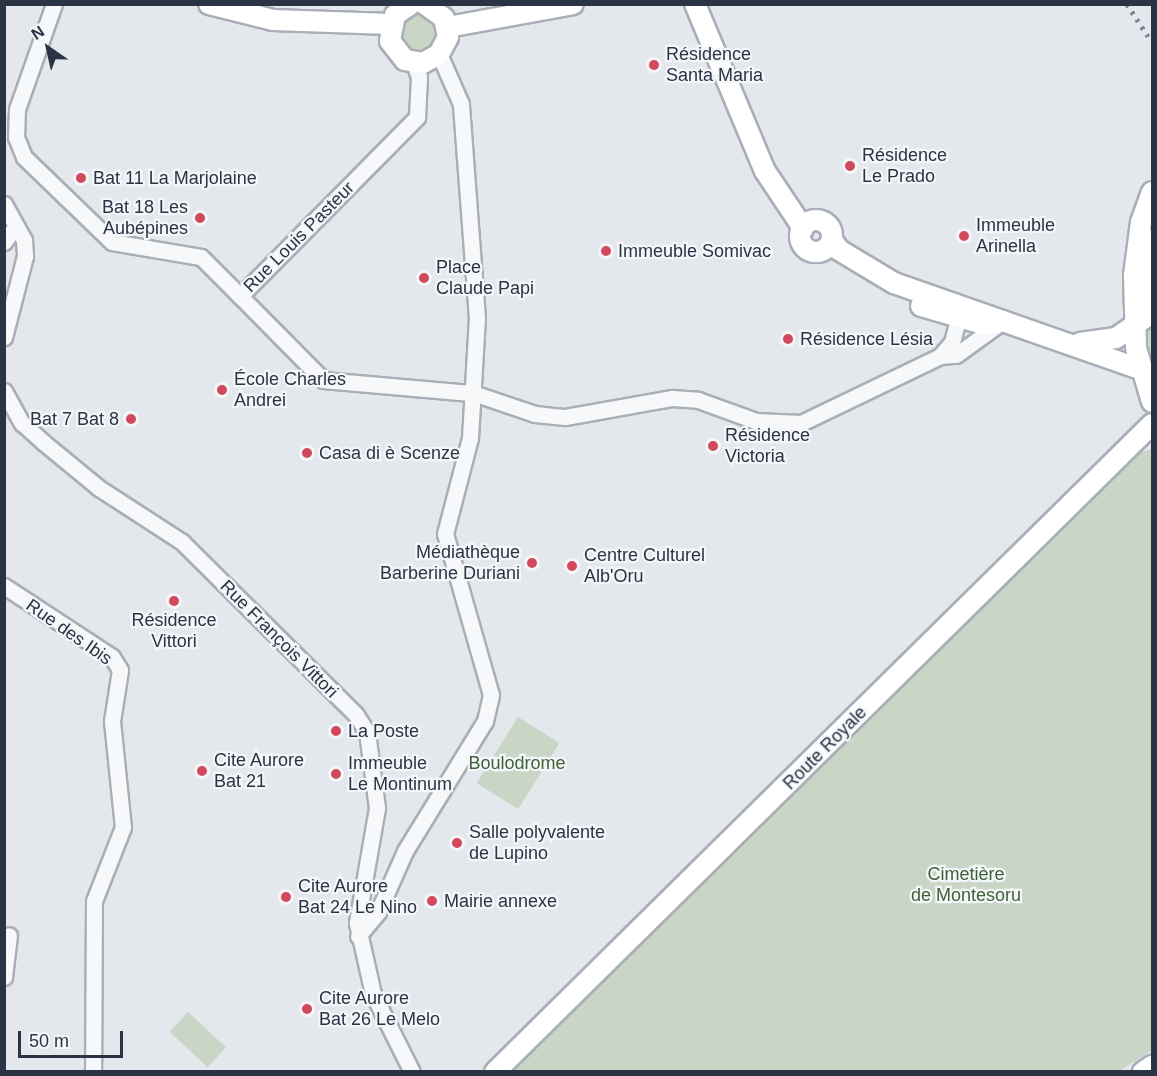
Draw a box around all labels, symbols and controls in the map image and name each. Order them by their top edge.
north arrow [18,18,78,78]
text: N [28,22,47,43]
place label: Résidence Santa Maria [666,44,763,86]
marker: Résidence Santa Maria [647,58,661,72]
place label: Résidence Le Prado [862,145,947,188]
marker: Résidence Le Prado [843,159,857,173]
place label: Bat 11 La Marjolaine [93,167,257,189]
marker: Bat 11 La Marjolaine [74,171,88,185]
street label: Rue Louis Pasteur [239,177,359,297]
place label: Bat 18 Les Aubépines [102,197,188,240]
marker: Bat 18 Les Aubépines [193,211,207,225]
place label: Immeuble Arinella [976,215,1055,258]
marker: Immeuble Arinella [957,229,971,243]
place label: Immeuble Somivac [618,240,771,262]
marker: Immeuble Somivac [599,244,613,258]
place label: Place Claude Papi [436,257,534,300]
marker: Place Claude Papi [417,271,431,285]
place label: Résidence Lésia [800,328,933,350]
marker: Résidence Lésia [781,332,795,346]
place label: École Charles Andrei [234,369,346,412]
marker: École Charles Andrei [215,383,229,397]
place label: Bat 7 Bat 8 [30,408,119,430]
marker: Bat 7 Bat 8 [124,412,138,426]
place label: Résidence Victoria [725,425,810,468]
marker: Résidence Victoria [706,439,720,453]
place label: Casa di è Scenze [319,442,460,464]
marker: Casa di è Scenze [300,446,314,460]
place label: Médiathèque Barberine Duriani [380,542,520,584]
place label: Centre Culturel Alb'Oru [584,545,705,588]
marker: Médiathèque Barberine Duriani [525,556,539,570]
marker: Centre Culturel Alb'Oru [565,559,579,573]
street label: Rue François Vittori [216,576,342,702]
street label: Rue des Ibis [22,594,116,670]
marker: Résidence Vittori [167,594,181,608]
place label: Résidence Vittori [131,610,217,652]
street label: Route Royale [779,702,871,794]
place label: La Poste [348,720,419,742]
marker: La Poste [329,724,343,738]
place label: Cite Aurore Bat 21 [214,750,305,792]
park label: Boulodrome [468,752,566,774]
place label: Immeuble Le Montinum [348,753,452,795]
marker: Cite Aurore Bat 21 [195,764,209,778]
marker: Immeuble Le Montinum [329,767,343,781]
place label: Salle polyvalente de Lupino [469,822,605,864]
marker: Salle polyvalente de Lupino [450,836,464,850]
park label: Cimetière de Montesoru [911,864,1021,906]
place label: Cite Aurore Bat 24 Le Nino [298,876,417,918]
marker: Cite Aurore Bat 24 Le Nino [279,890,293,904]
place label: Mairie annexe [444,890,557,912]
marker: Mairie annexe [425,894,439,908]
place label: Cite Aurore Bat 26 Le Melo [319,988,440,1030]
marker: Cite Aurore Bat 26 Le Melo [300,1002,314,1016]
scale bar [21,1019,126,1057]
text: 50 m [29,1031,69,1051]

